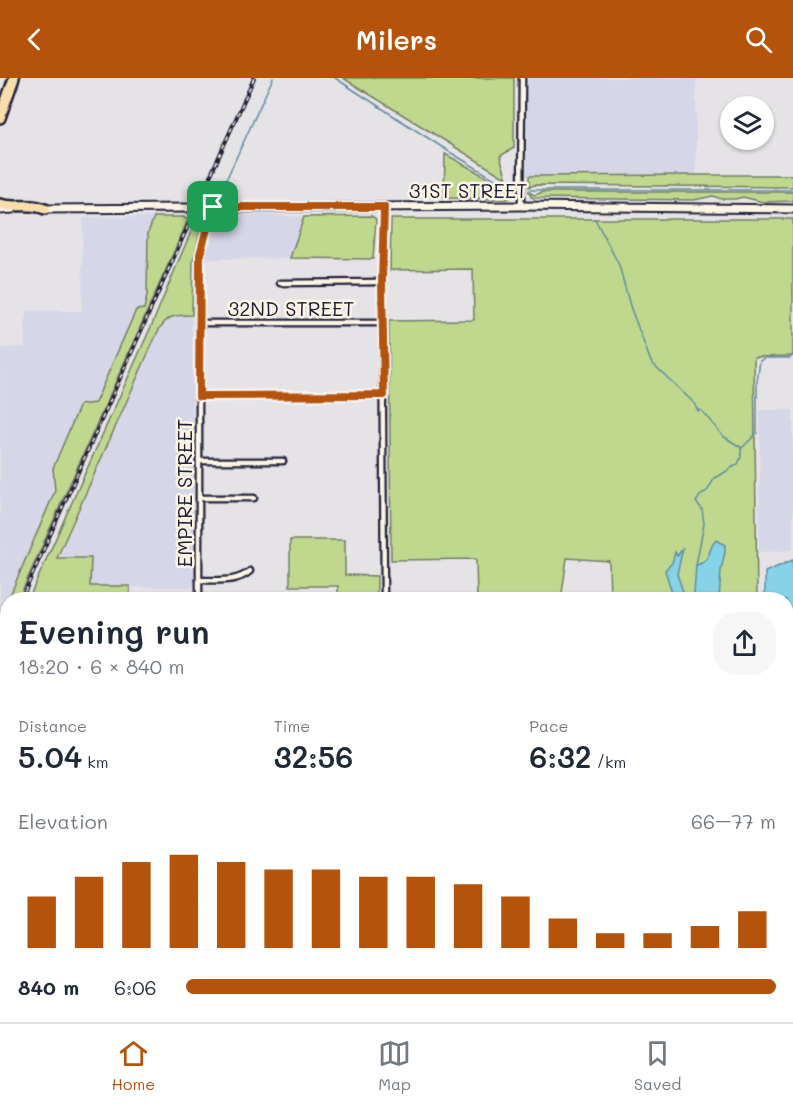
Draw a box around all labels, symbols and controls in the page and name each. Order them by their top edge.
text: Milers [356,22,437,57]
icon: back [18,23,51,56]
icon: search [742,23,775,56]
map controls [720,96,774,150]
button: layers [720,96,774,150]
street label: 31ST STREET [409,177,527,203]
pin [187,181,238,232]
icon: arrive [196,190,229,223]
street label: 32ND STREET [227,295,355,321]
street label: EMPIRE STREET [171,419,197,567]
text: Evening run [18,609,210,652]
button: share [713,612,776,675]
text: 18:20 · 6 × 840 m [18,653,184,679]
text: Distance [18,715,87,736]
text: Time [274,715,310,736]
text: Pace [529,715,568,736]
text: 5.04 [18,736,82,776]
text: 32:56 [274,736,353,776]
text: 6:32 [529,736,592,776]
text: km [82,751,109,772]
text: /km [592,751,626,772]
text: Elevation [18,808,108,834]
text: 66–77 m [691,808,776,834]
text: 840 m [18,974,79,1000]
text: 6:06 [114,974,157,1000]
tab: Home [111,1037,155,1094]
tab: Map [378,1037,411,1094]
tab: Saved [634,1037,681,1094]

